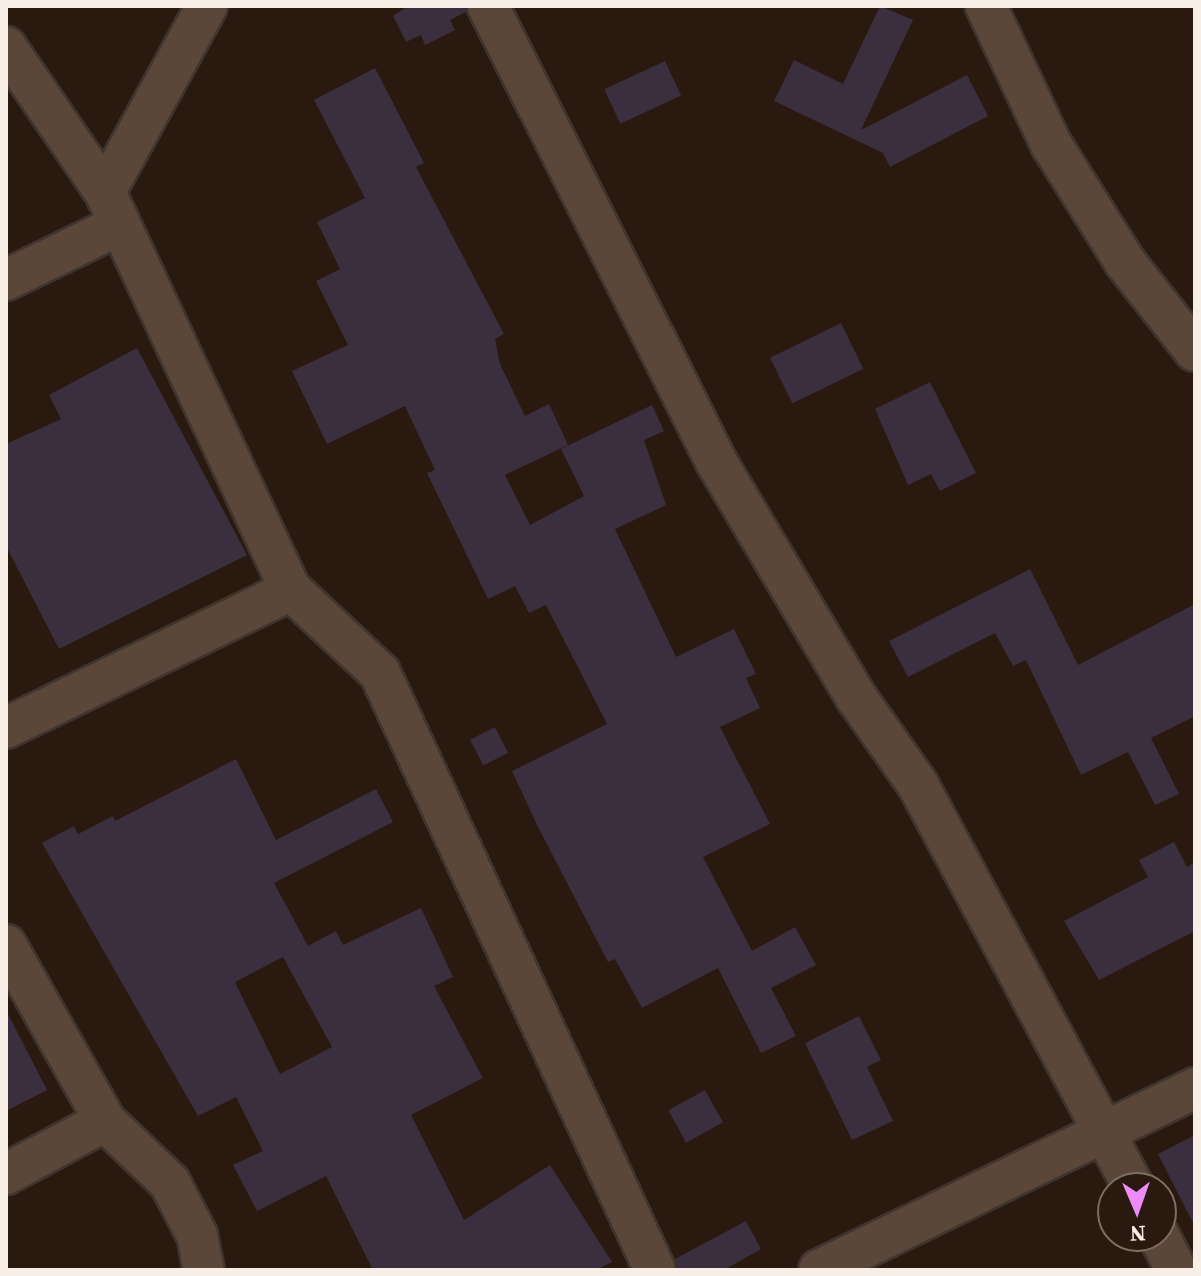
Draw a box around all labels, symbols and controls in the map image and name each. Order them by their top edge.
north arrow [1097,1172,1177,1252]
text: N [1129,1219,1146,1249]

